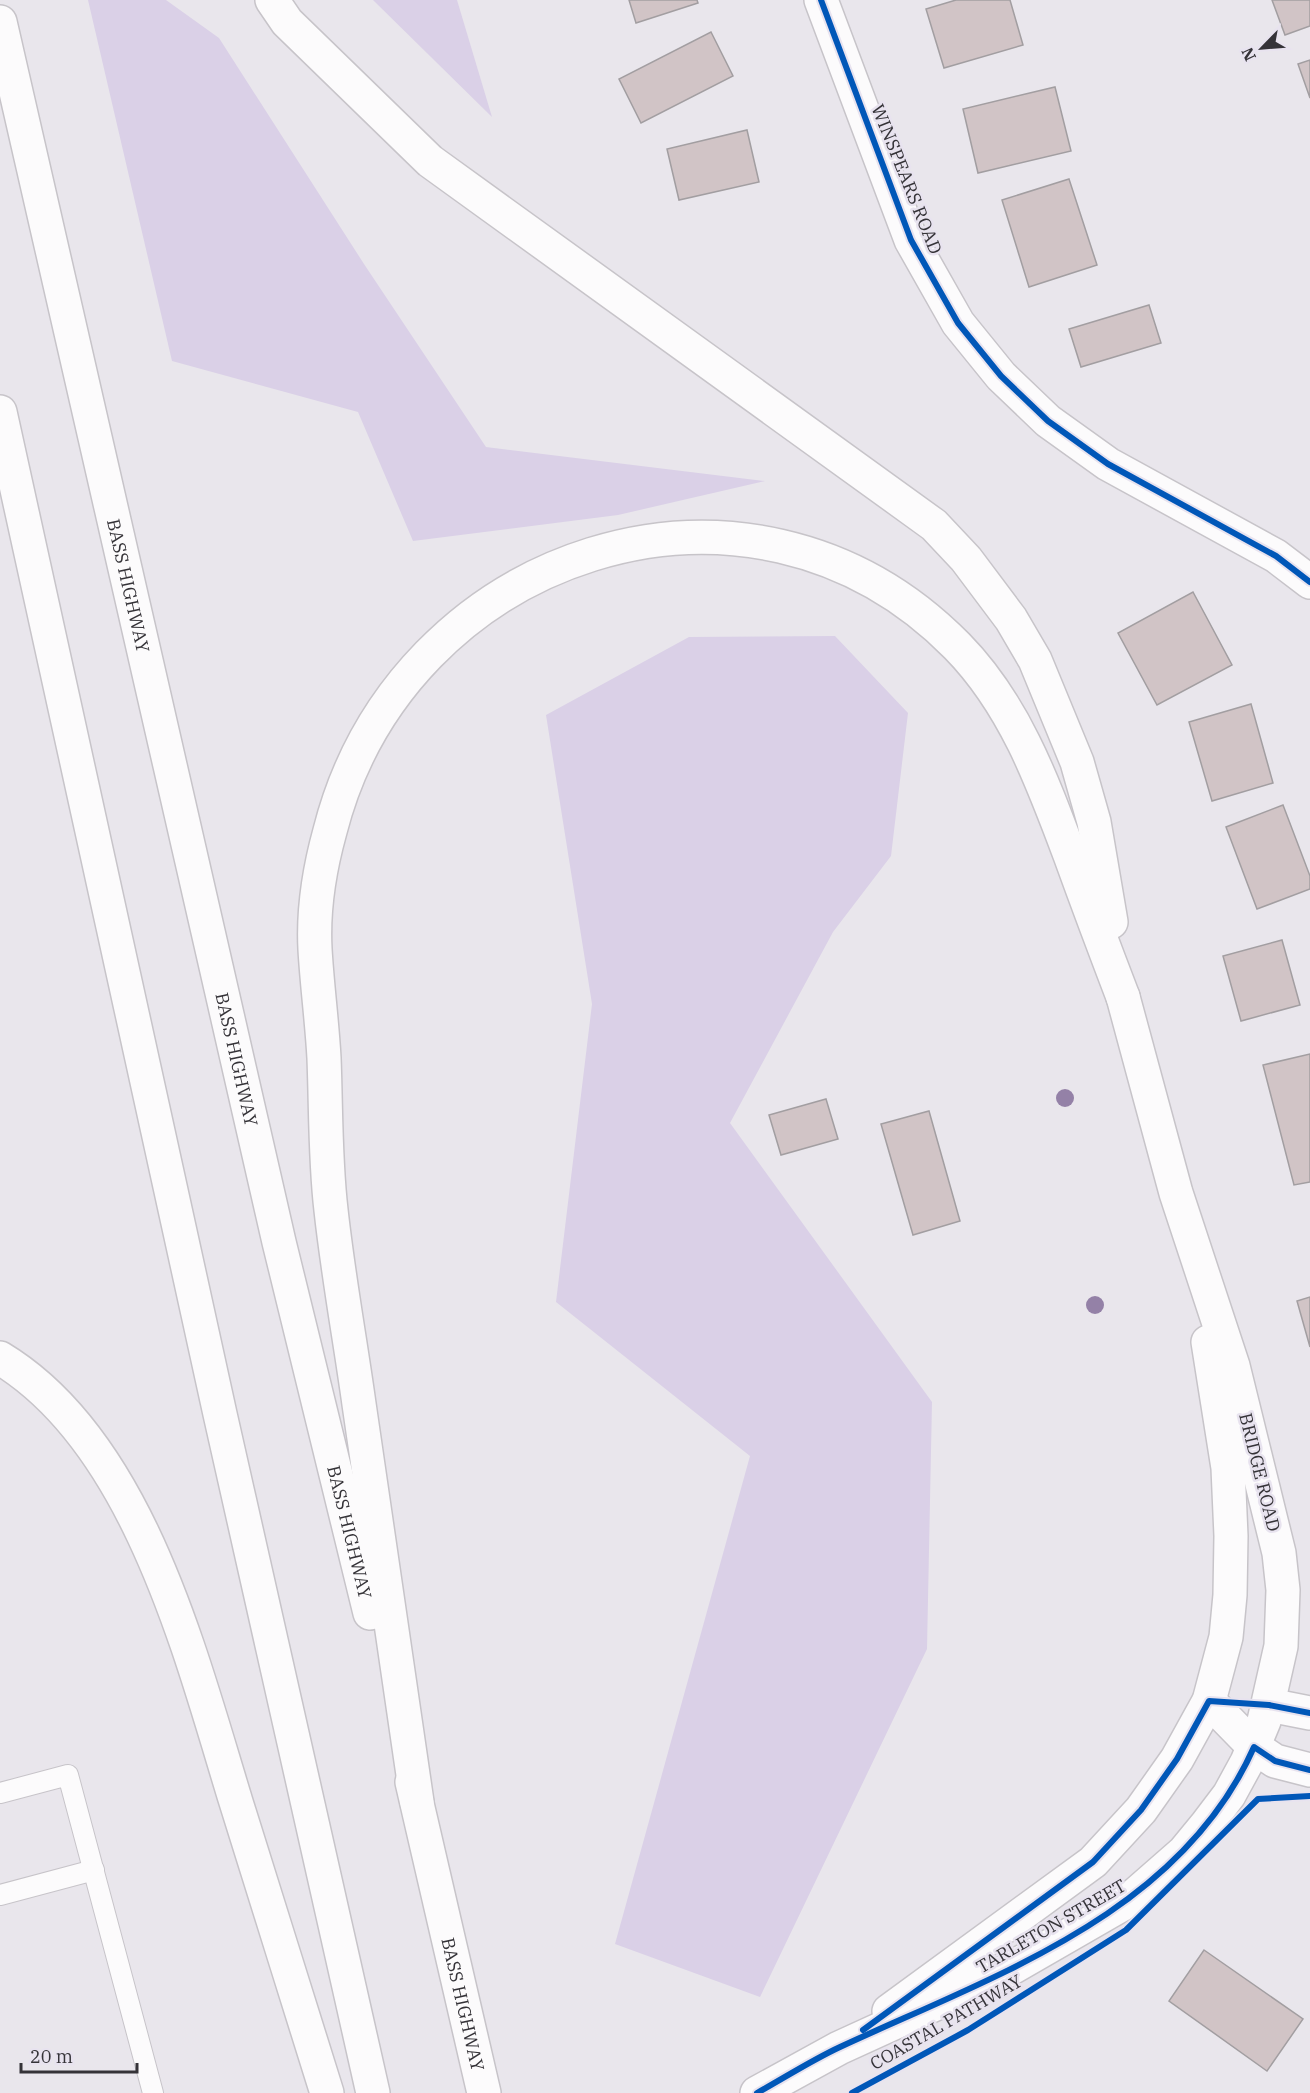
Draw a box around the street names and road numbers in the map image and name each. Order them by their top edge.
street label: WINSPEARS ROAD [866,101,948,257]
street label: BASS HIGHWAY [102,516,155,655]
street label: BASS HIGHWAY [211,990,264,1129]
street label: BRIDGE ROAD [1234,1410,1286,1534]
street label: BASS HIGHWAY [323,1463,378,1601]
street label: TARLETON STREET [972,1874,1130,1978]
street label: BASS HIGHWAY [437,1935,490,2074]
street label: COASTAL PATHWAY [866,1969,1027,2075]

